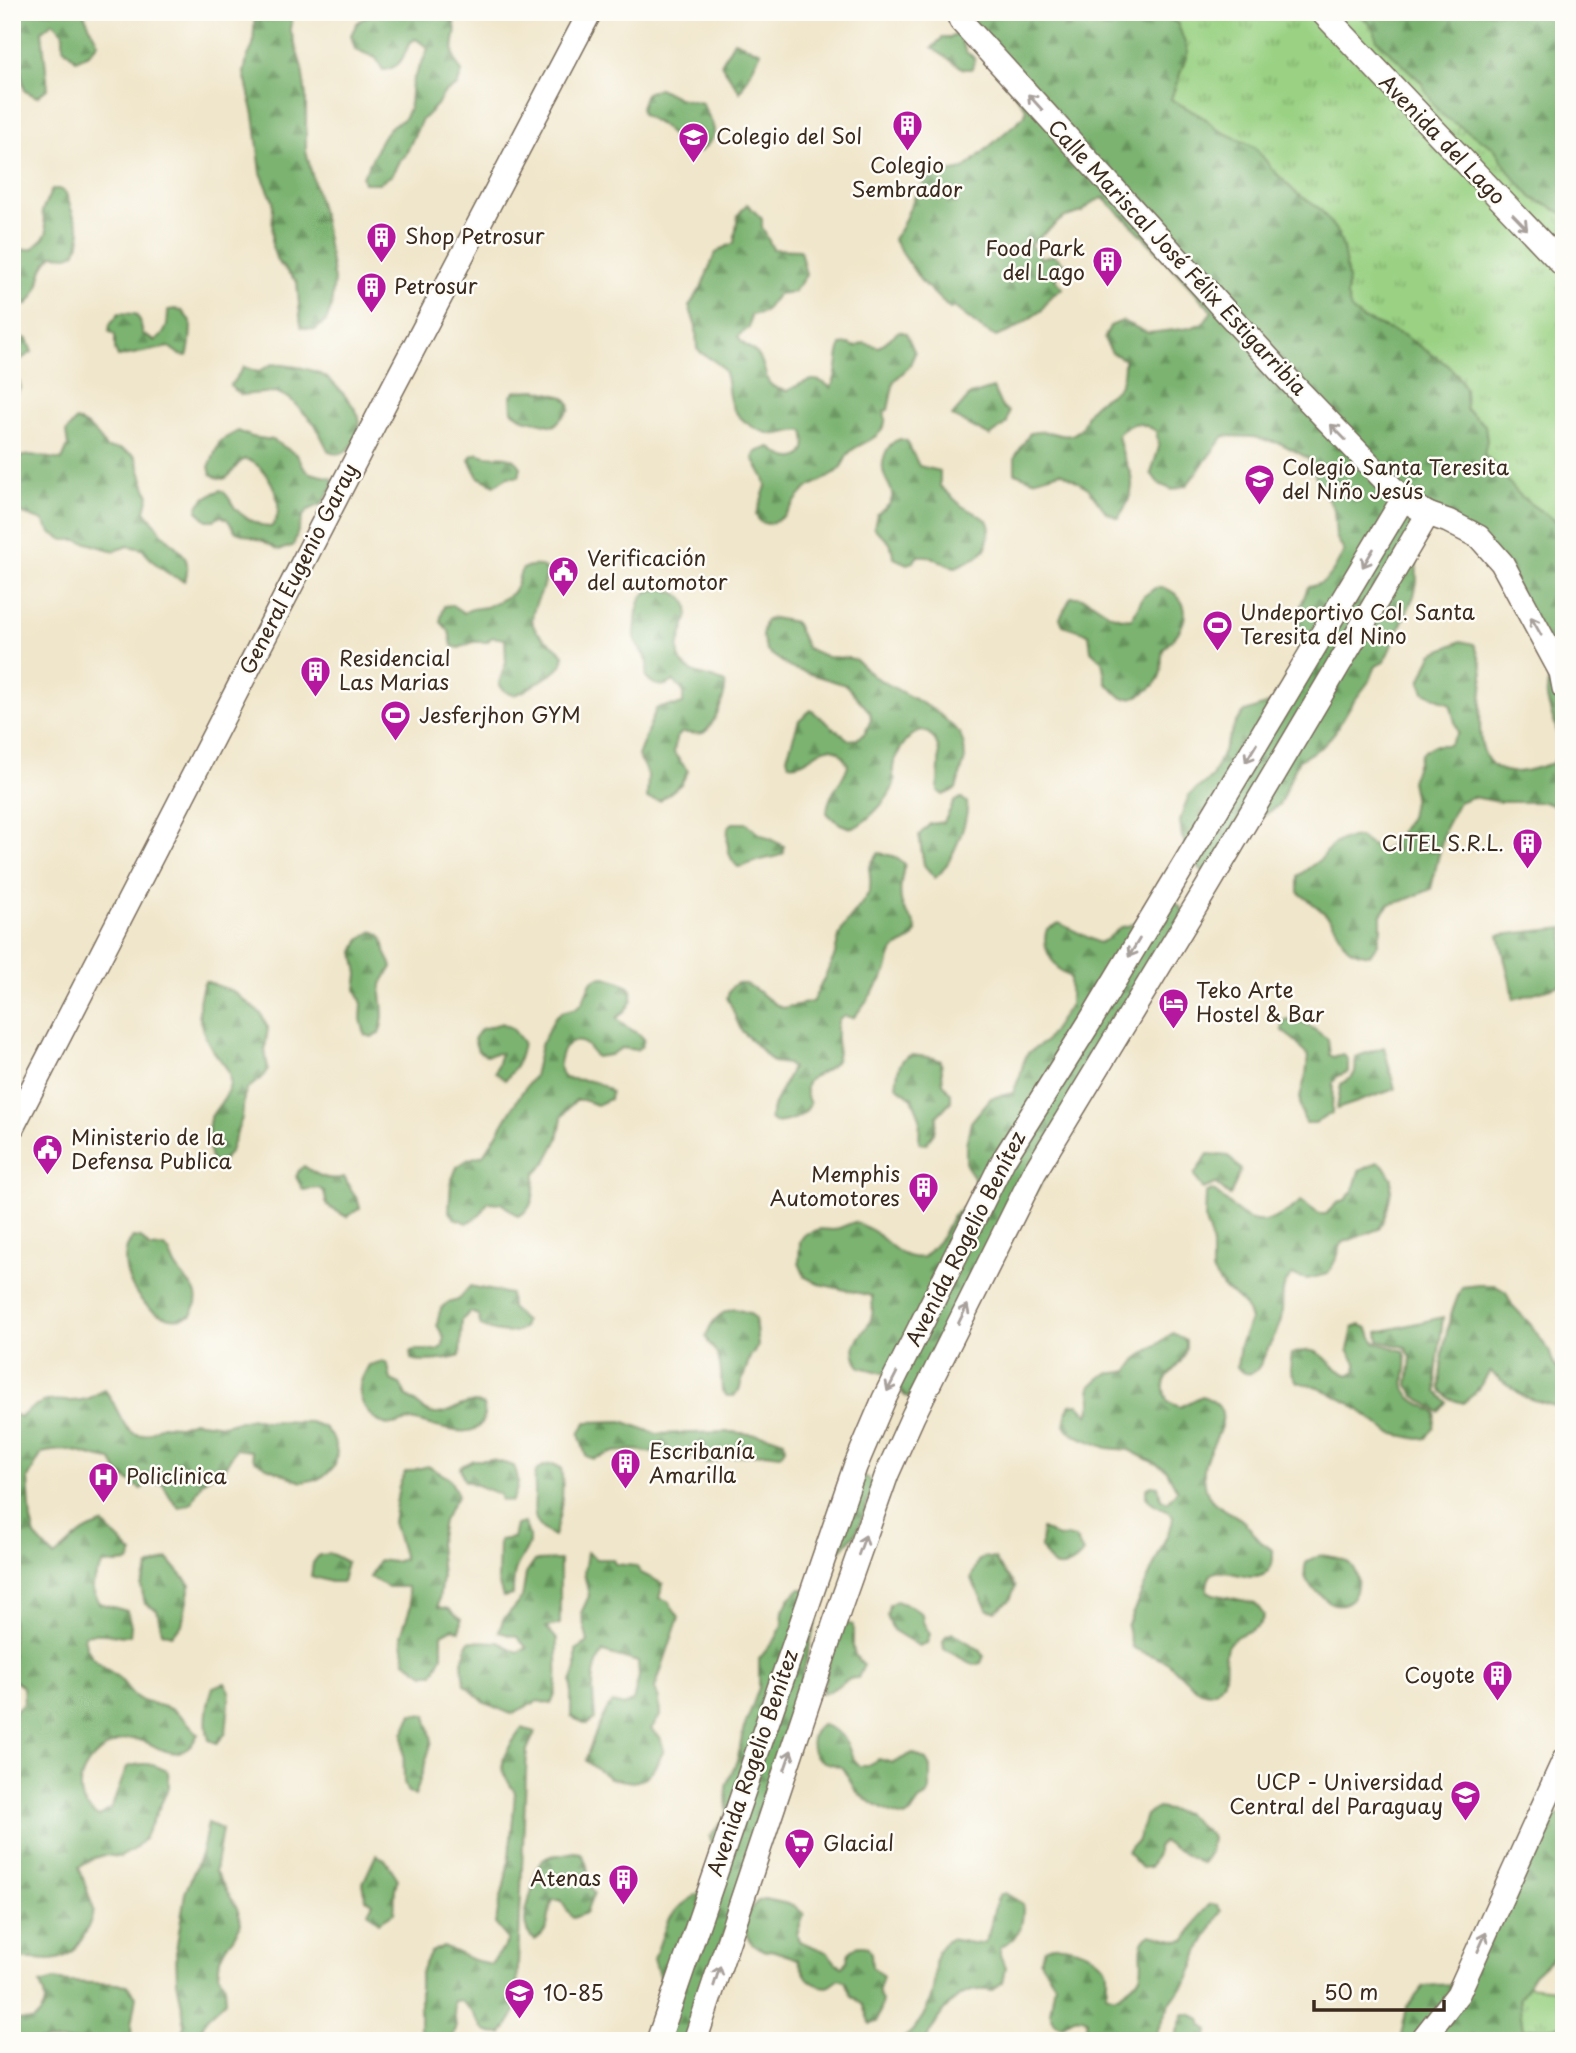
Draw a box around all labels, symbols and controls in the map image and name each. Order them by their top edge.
street label: Avenida del Lago [1373,66,1514,211]
one-way arrow [1027,93,1043,111]
building icon: Colegio Sembrador [890,109,924,153]
street label: Calle Mariscal José Félix Estigarribia [1041,111,1316,402]
place label: Colegio del Sol [716,119,862,151]
school or university icon: Colegio del Sol [676,120,710,164]
place label: Colegio Sembrador [852,148,963,204]
one-way arrow [1512,213,1529,230]
place label: Shop Petrosur [405,219,545,251]
building icon: Shop Petrosur [365,220,399,264]
place label: Food Park del Lago [985,231,1085,287]
building icon: Food Park del Lago [1091,244,1125,288]
place label: Petrosur [394,269,478,301]
building icon: Petrosur [354,270,388,314]
one-way arrow [1330,424,1347,441]
place label: Colegio Santa Teresita del Niño Jesús [1282,450,1510,506]
street label: General Eugenio Garay [230,457,365,680]
school or university icon: Colegio Santa Teresita del Niño Jesús [1242,463,1276,507]
place label: Verificación del automotor [587,541,728,597]
one-way arrow [1360,547,1374,567]
public building icon: Verificación del automotor [547,554,581,598]
place label: Undeportivo Col. Santa Teresita del Nino [1240,595,1475,651]
sports icon: Undeportivo Col. Santa Teresita del Nino [1200,608,1234,652]
one-way arrow [1529,616,1542,637]
place label: Residencial Las Marias [339,641,450,697]
building icon: Residencial Las Marias [299,654,333,698]
place label: Jesferjhon GYM [419,698,581,730]
sports icon: Jesferjhon GYM [379,699,413,743]
one-way arrow [1244,742,1258,762]
place label: CITEL S.R.L. [1382,826,1504,858]
building icon: CITEL S.R.L. [1510,827,1544,871]
one-way arrow [1127,938,1141,958]
place label: Teko Arte Hostel & Bar [1196,973,1325,1029]
hotel icon: Teko Arte Hostel & Bar [1156,986,1190,1030]
place label: Ministerio de la Defensa Publica [71,1120,233,1176]
street label: Avenida Rogelio Benítez [896,1125,1032,1351]
public building icon: Ministerio de la Defensa Publica [31,1133,65,1177]
place label: Memphis Automotores [770,1157,900,1213]
building icon: Memphis Automotores [906,1170,940,1214]
one-way arrow [957,1304,971,1325]
one-way arrow [885,1371,899,1392]
place label: Escribanía Amarilla [649,1434,754,1490]
building icon: Escribanía Amarilla [609,1447,643,1491]
place label: Policlinica [126,1459,227,1491]
hospital icon: Policlinica [86,1460,120,1504]
one-way arrow [857,1534,869,1556]
street label: Avenida Rogelio Benítez [697,1645,805,1880]
place label: Coyote [1404,1658,1475,1690]
building icon: Coyote [1481,1659,1515,1703]
one-way arrow [782,1749,795,1771]
place label: UCP - Universidad Central del Paraguay [1229,1765,1443,1821]
school or university icon: UCP - Universidad Central del Paraguay [1449,1778,1483,1822]
place label: Glacial [823,1826,894,1858]
supermarket icon: Glacial [783,1827,817,1871]
place label: Atenas [530,1861,601,1893]
building icon: Atenas [607,1862,641,1906]
one-way arrow [1476,1932,1489,1953]
one-way arrow [711,1965,724,1987]
scale bar [1314,1969,1443,2013]
text: 50 m [1324,1975,1378,2007]
place label: 10-85 [543,1976,604,2008]
school or university icon: 10-85 [503,1977,537,2021]

